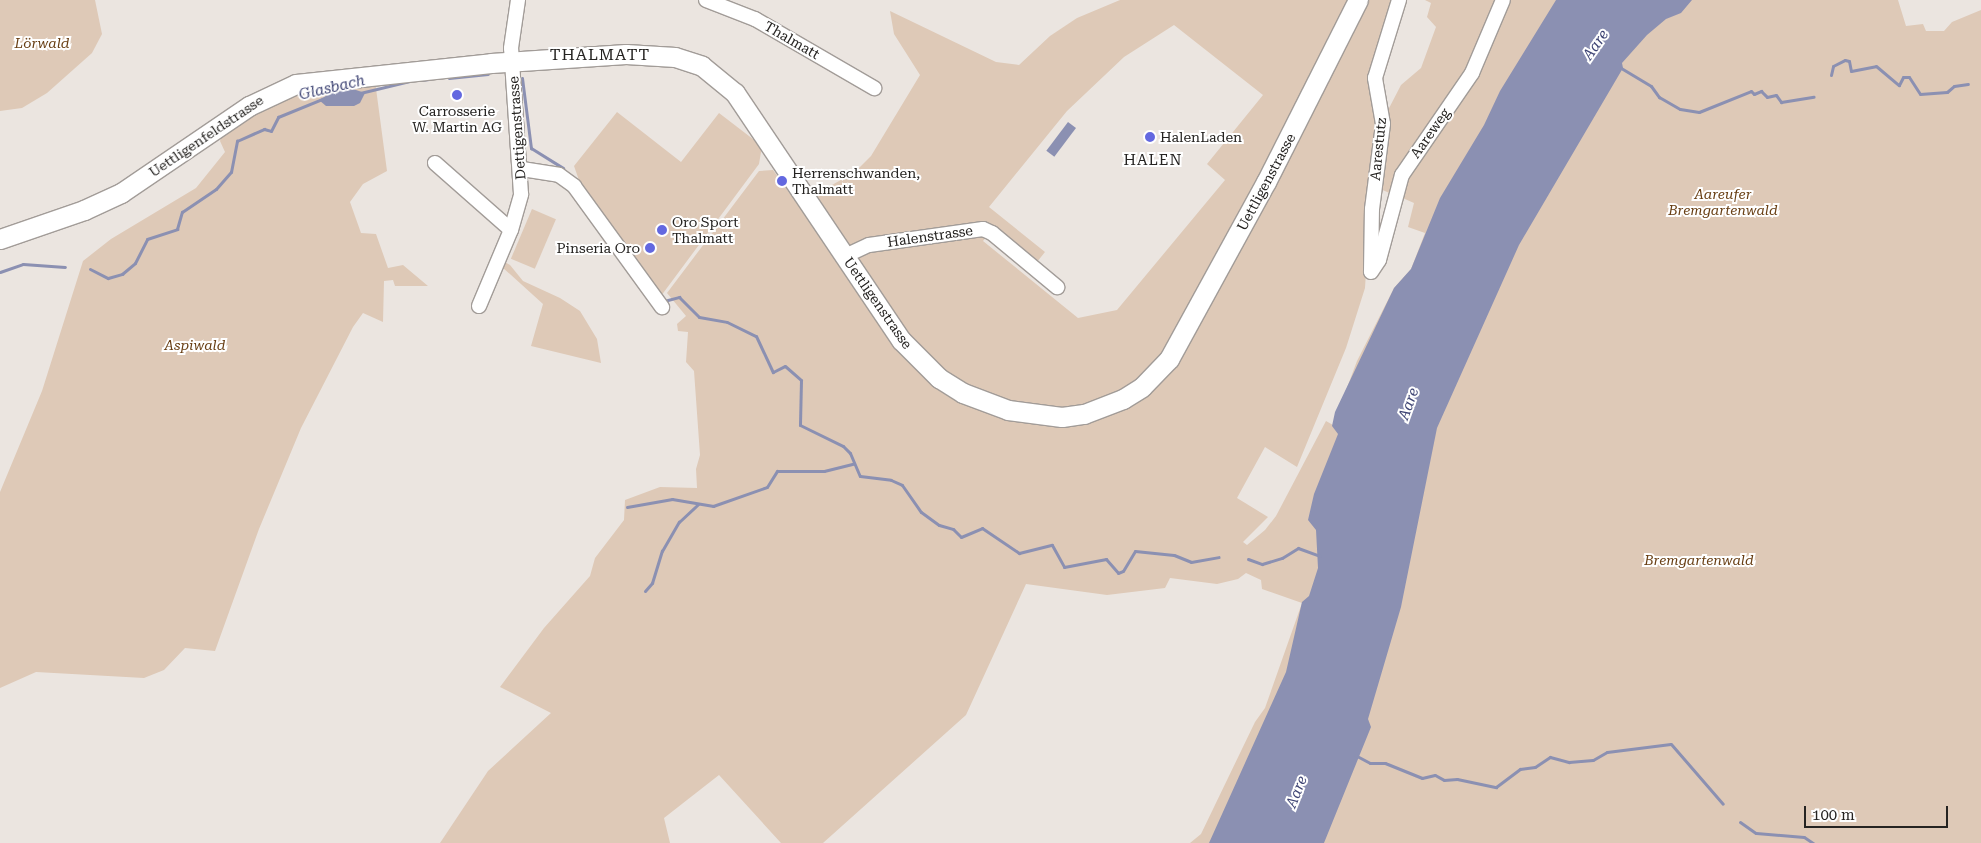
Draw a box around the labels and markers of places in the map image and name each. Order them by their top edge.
marker: Carrosserie W. Martin AG [451,89,463,101]
place label: Carrosserie W. Martin AG [412,103,502,136]
place label: HalenLaden [1160,129,1242,145]
marker: HalenLaden [1144,131,1156,143]
place label: Herrenschwanden, Thalmatt [792,165,920,198]
marker: Herrenschwanden, Thalmatt [776,175,788,187]
place label: Oro Sport Thalmatt [672,214,739,246]
marker: Oro Sport Thalmatt [656,224,668,236]
place label: Pinseria Oro [557,240,640,256]
marker: Pinseria Oro [644,242,656,254]

